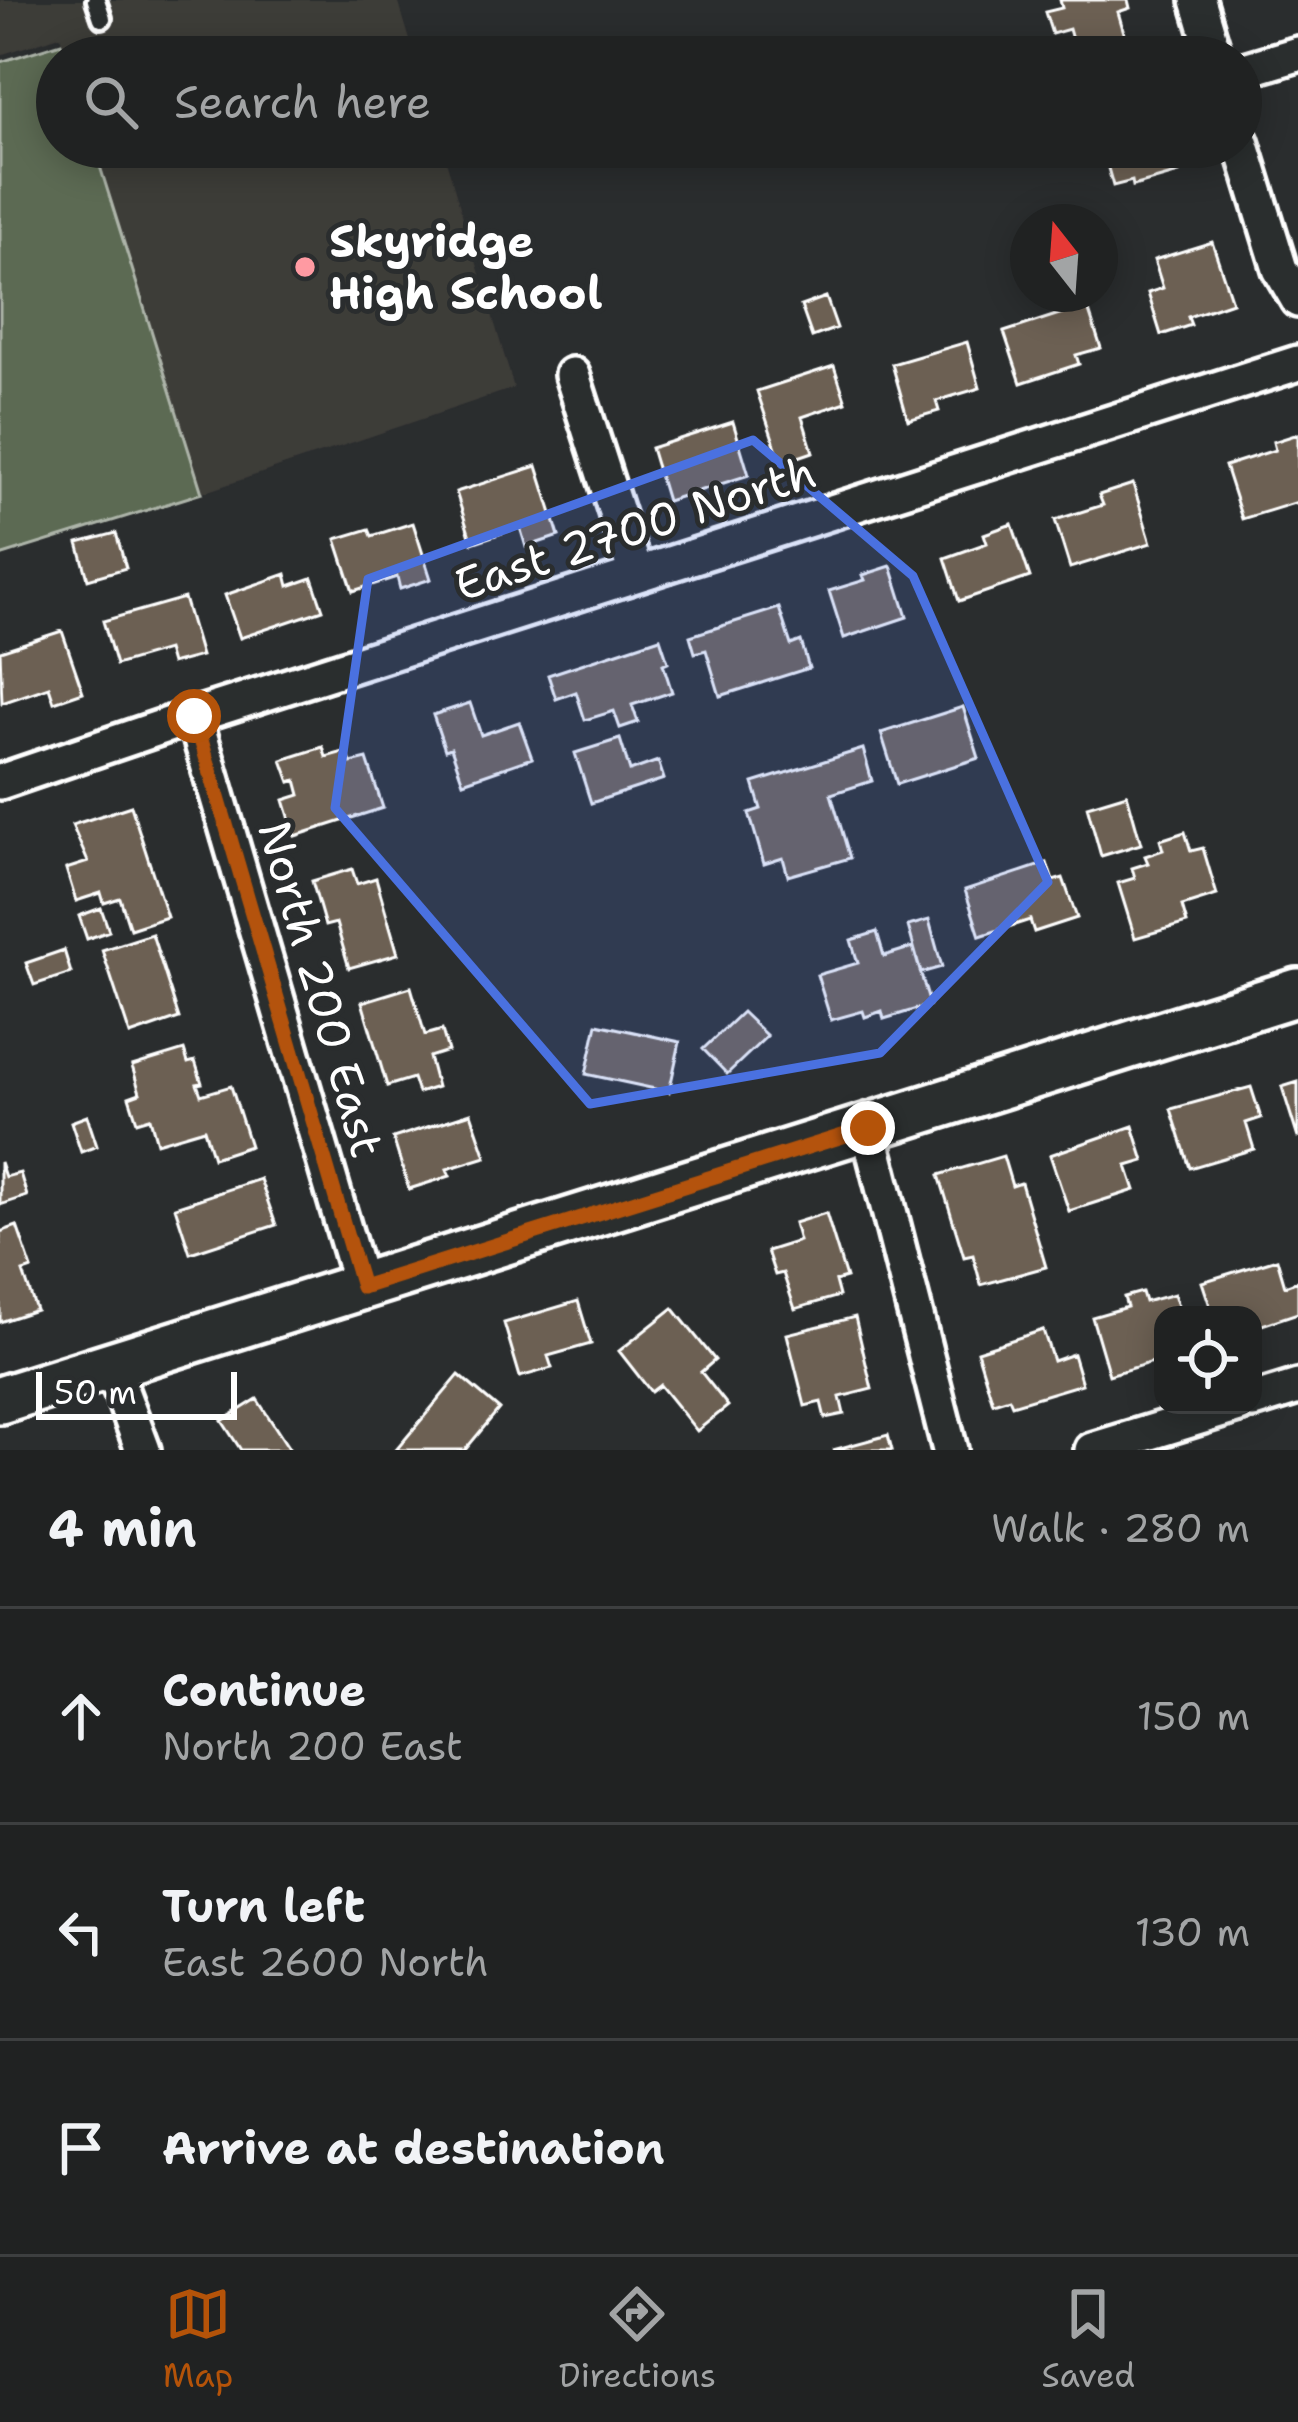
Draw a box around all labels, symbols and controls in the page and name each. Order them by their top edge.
search box [36,36,1262,168]
icon: search [78,69,144,135]
text: Search here [174,72,431,132]
north arrow [1010,204,1118,312]
place label: Skyridge High School [329,211,603,323]
marker: Skyridge High School [292,254,318,280]
street label: East 2700 North [447,441,823,615]
route start [167,689,221,743]
street label: North 200 East [244,814,398,1164]
route end [841,1101,895,1155]
map controls [1154,1306,1262,1414]
button: locate [1154,1306,1262,1414]
scale bar [36,1366,237,1419]
text: 50 m [54,1370,137,1415]
text: 4 min [48,1494,197,1562]
text: Walk · 280 m [991,1502,1250,1554]
text: Continue [162,1660,366,1720]
icon: ahead [48,1683,114,1749]
text: 150 m [1137,1690,1250,1742]
text: North 200 East [162,1720,463,1772]
text: Turn left [162,1876,365,1936]
icon: left [48,1899,114,1965]
text: 130 m [1135,1906,1250,1958]
text: East 2600 North [162,1936,489,1988]
icon: arrive [48,2115,114,2181]
text: Arrive at destination [162,2118,665,2178]
tab: Map [163,2281,233,2398]
tab: Directions [559,2281,716,2398]
tab: Saved [1042,2281,1135,2398]

